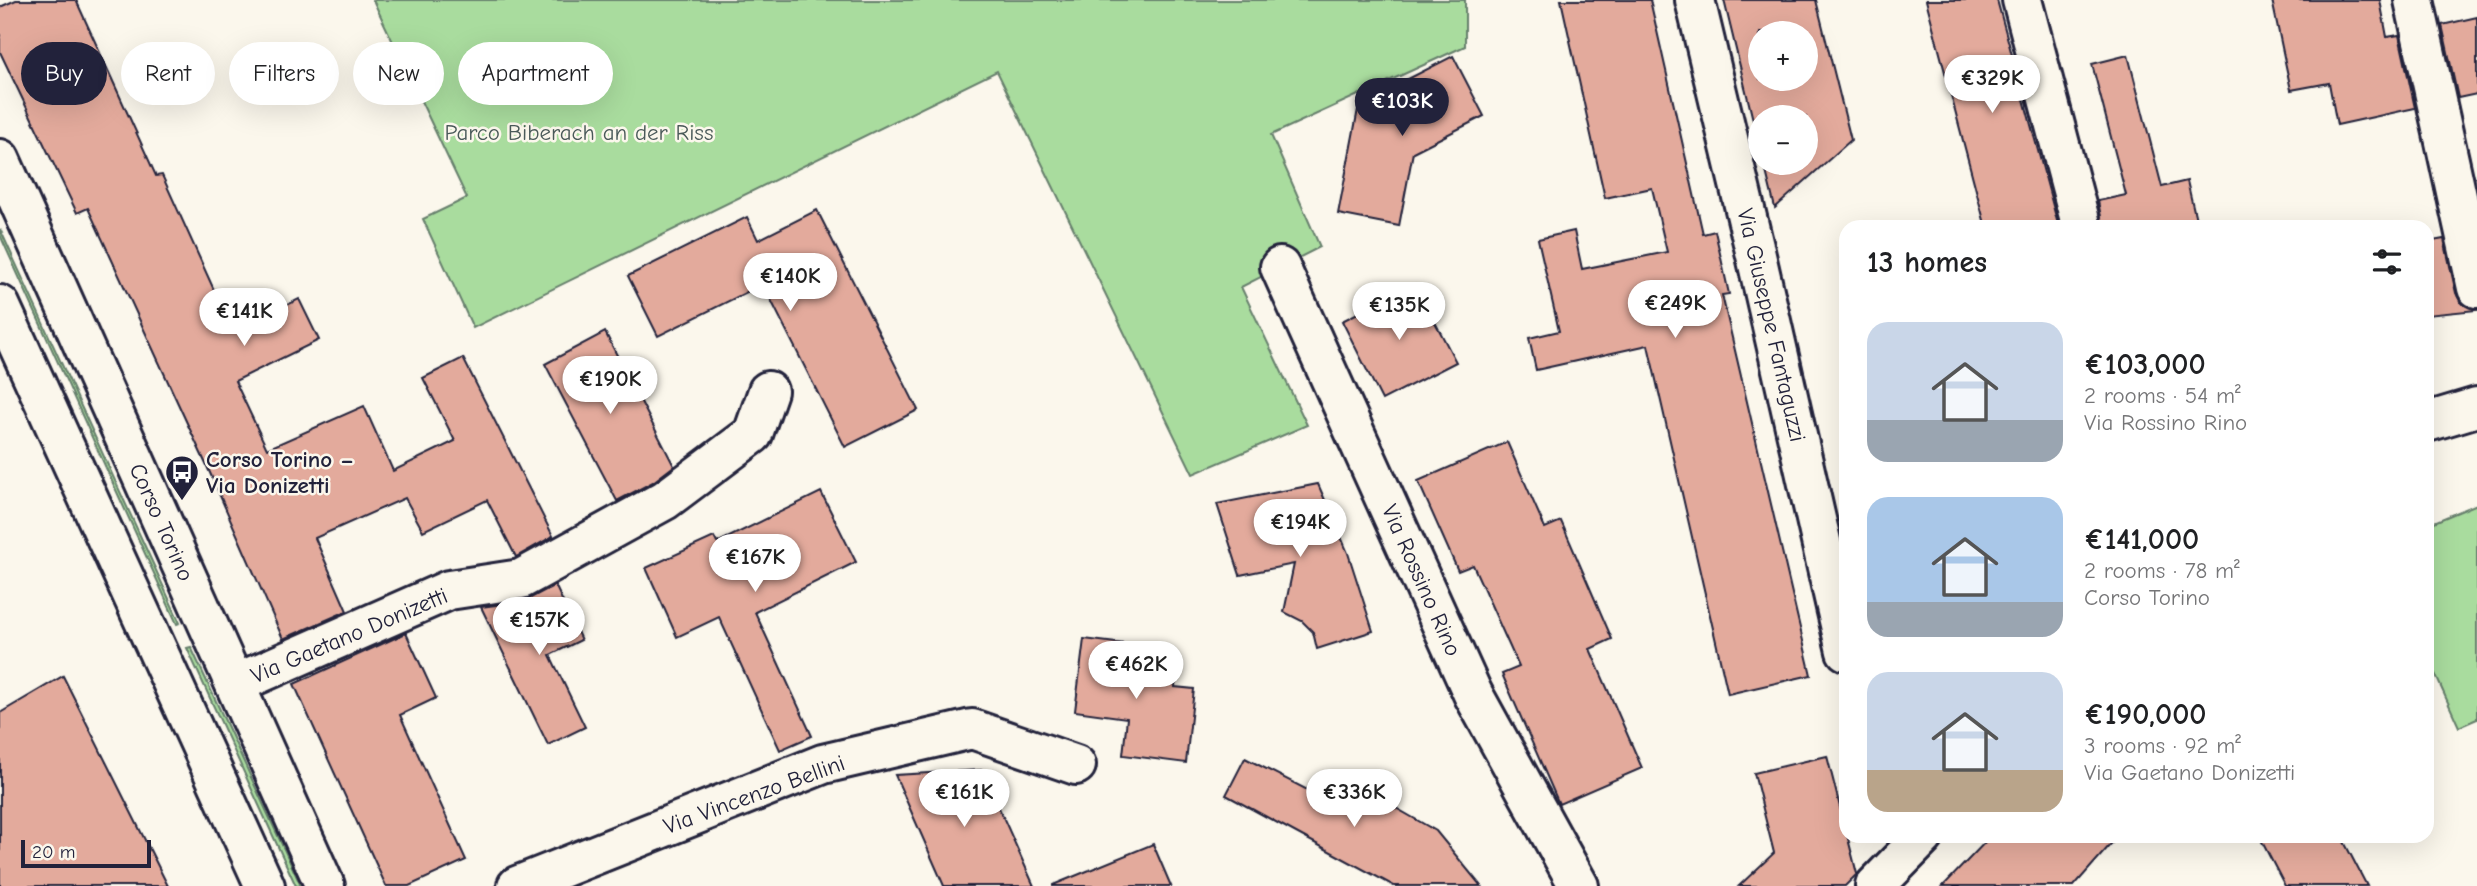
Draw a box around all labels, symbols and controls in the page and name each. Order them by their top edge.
map controls [1748,21,1818,175]
button: + [1748,21,1818,91]
chip: Buy [21,42,107,105]
chip: Rent [121,42,215,105]
chip: Filters [229,42,339,105]
chip: New [353,42,444,105]
chip: Apartment [458,42,613,105]
pin: €329K [1943,55,2041,115]
text: €329K [1960,64,2024,91]
pin: €103K [1353,78,1451,138]
text: €103K [1371,87,1433,114]
button: − [1748,105,1818,175]
park label: Parco Biberach an der Riss [445,119,714,146]
street label: Via Giuseppe Fantaguzzi [1732,206,1812,444]
icon: filters [2368,243,2406,281]
text: 13 homes [1867,245,1987,280]
pin: €140K [741,254,839,313]
text: €140K [759,262,821,289]
pin: €249K [1626,280,1724,340]
pin: €135K [1350,282,1448,342]
pin: €141K [195,288,293,348]
text: €249K [1644,289,1706,316]
text: €135K [1368,291,1430,318]
text: €141K [215,297,273,324]
text: €103,000 [2084,347,2206,382]
icon: home [1923,350,2007,434]
pin: €190K [561,356,659,416]
text: €190K [578,365,642,392]
text: 2 rooms · 54 m² [2084,382,2241,409]
text: Via Rossino Rino [2084,409,2247,436]
place label: Corso Torino – Via Donizetti [206,446,355,499]
bus stop icon: Corso Torino – Via Donizetti [163,453,201,502]
street label: Corso Torino [124,459,200,585]
pin: €194K [1251,500,1349,559]
street label: Via Rossino Rino [1376,500,1467,660]
text: €194K [1270,508,1330,535]
text: €141,000 [2084,522,2199,557]
icon: home [1923,525,2007,609]
pin: €167K [706,534,804,594]
text: €167K [725,543,785,570]
text: 2 rooms · 78 m² [2084,557,2240,584]
street label: Via Gaetano Donizetti [247,582,452,689]
text: Corso Torino [2084,584,2210,611]
pin: €157K [490,598,588,657]
text: €157K [509,606,569,633]
pin: €462K [1087,642,1185,701]
text: €462K [1104,650,1168,677]
text: €190,000 [2084,697,2207,732]
icon: home [1923,700,2007,784]
text: 3 rooms · 92 m² [2084,732,2241,759]
street label: Via Vincenzo Bellini [660,749,849,840]
text: Via Gaetano Donizetti [2084,759,2295,786]
pin: €161K [915,770,1013,829]
pin: €336K [1305,770,1403,829]
text: €161K [935,778,993,805]
text: €336K [1322,778,1386,805]
scale bar [21,837,150,869]
text: 20 m [32,841,76,863]

